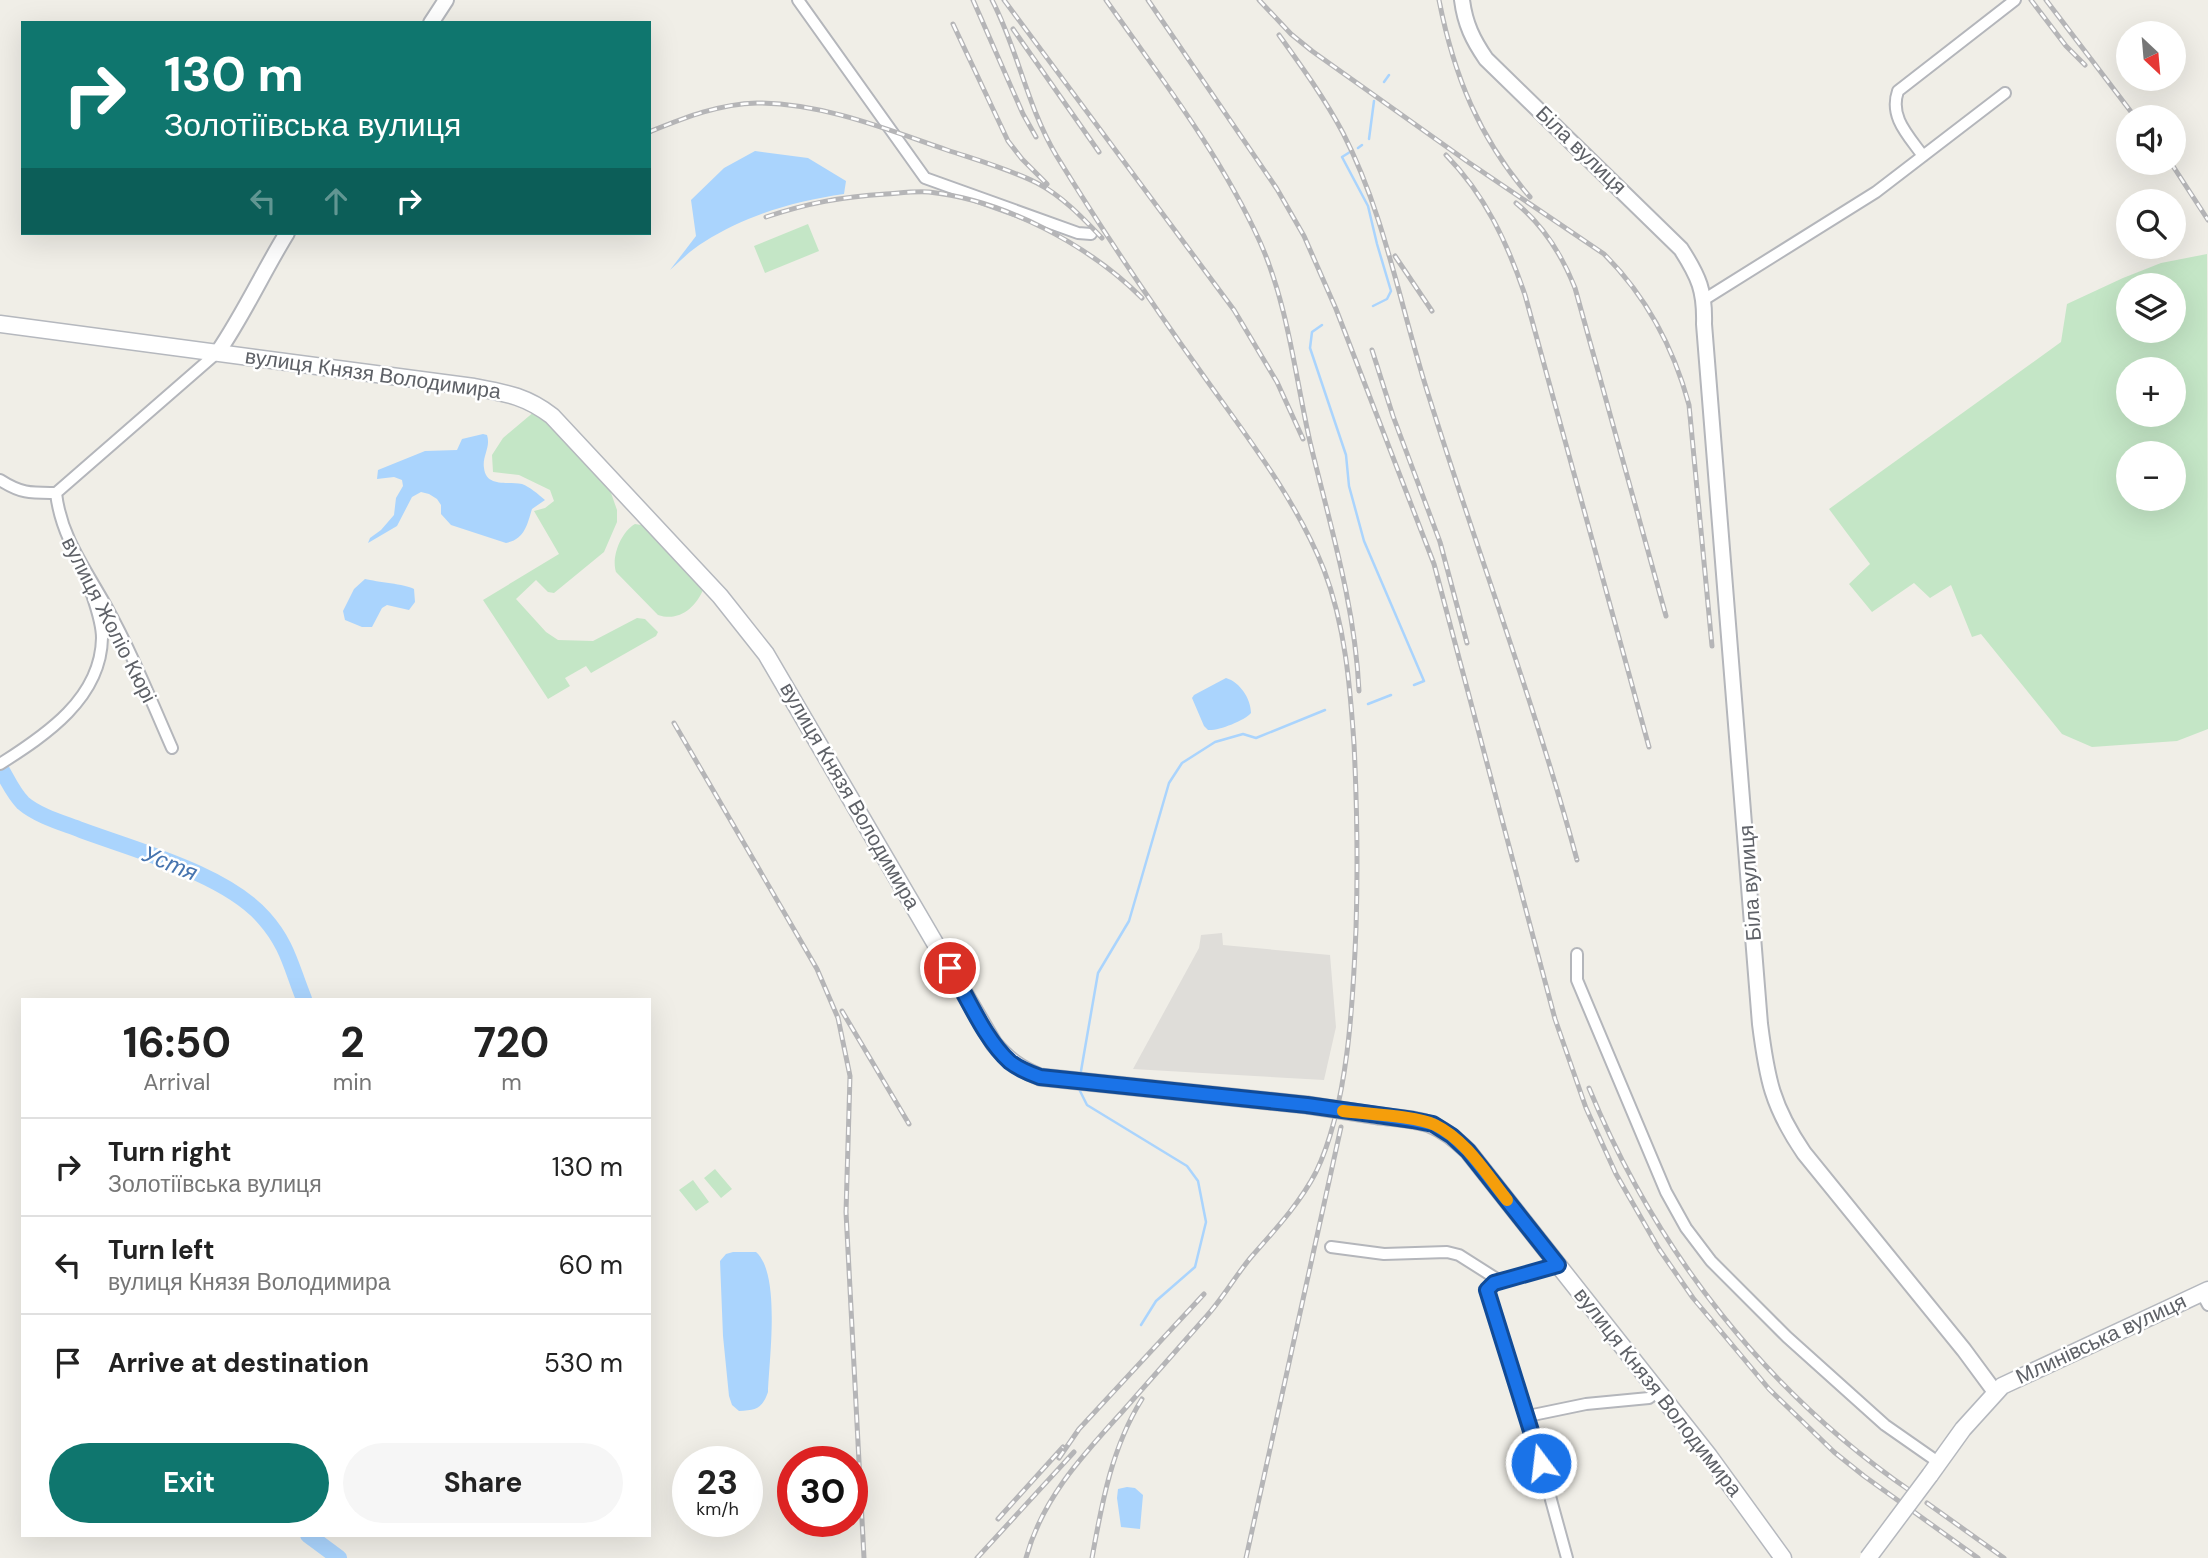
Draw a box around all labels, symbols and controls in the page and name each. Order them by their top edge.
north arrow [2116,21,2186,91]
map controls [2116,21,2186,511]
text: 130 m [164,42,304,106]
icon: right [49,49,140,140]
street label: Біла вулиця [1530,100,1632,200]
text: Золотіївська вулиця [164,104,461,146]
button: sound [2116,105,2186,175]
icon: left [244,182,282,220]
icon: ahead [317,182,355,220]
icon: right [390,182,428,220]
button: search [2116,189,2186,259]
button: layers [2116,273,2186,343]
street label: вулиця Князя Володимира [243,342,503,406]
button: + [2116,357,2186,427]
button: − [2116,441,2186,511]
street label: вулиця Жоліо Кюрі [55,532,163,708]
street label: вулиця Князя Володимира [773,677,927,915]
street label: Біла вулиця [1732,824,1768,942]
water label: Устя [137,838,202,888]
pin [920,938,980,998]
icon: arrive [931,949,969,987]
text: 16:50 [123,1015,231,1070]
text: 2 [340,1015,364,1070]
text: 720 [474,1015,549,1070]
text: Arrival [143,1067,210,1097]
text: min [333,1067,372,1097]
text: m [501,1067,522,1097]
text: Turn right [108,1135,232,1169]
icon: right [49,1148,87,1186]
text: 130 m [552,1150,623,1184]
text: Золотіївська вулиця [108,1169,322,1199]
text: Turn left [108,1233,215,1267]
icon: left [49,1246,87,1284]
text: 60 m [559,1248,623,1282]
text: вулиця Князя Володимира [108,1267,391,1297]
street label: вулиця Князя Володимира [1568,1282,1749,1502]
street label: Млинівська вулиця [2011,1287,2191,1391]
icon: arrive [49,1344,87,1382]
text: Arrive at destination [108,1346,369,1380]
text: 530 m [544,1346,623,1380]
position arrow [1504,1426,1578,1500]
button: Exit [49,1443,329,1523]
button: Share [343,1443,623,1523]
speed limit sign: 30 [777,1446,868,1537]
text: 23 [697,1459,738,1505]
text: km/h [696,1497,739,1521]

